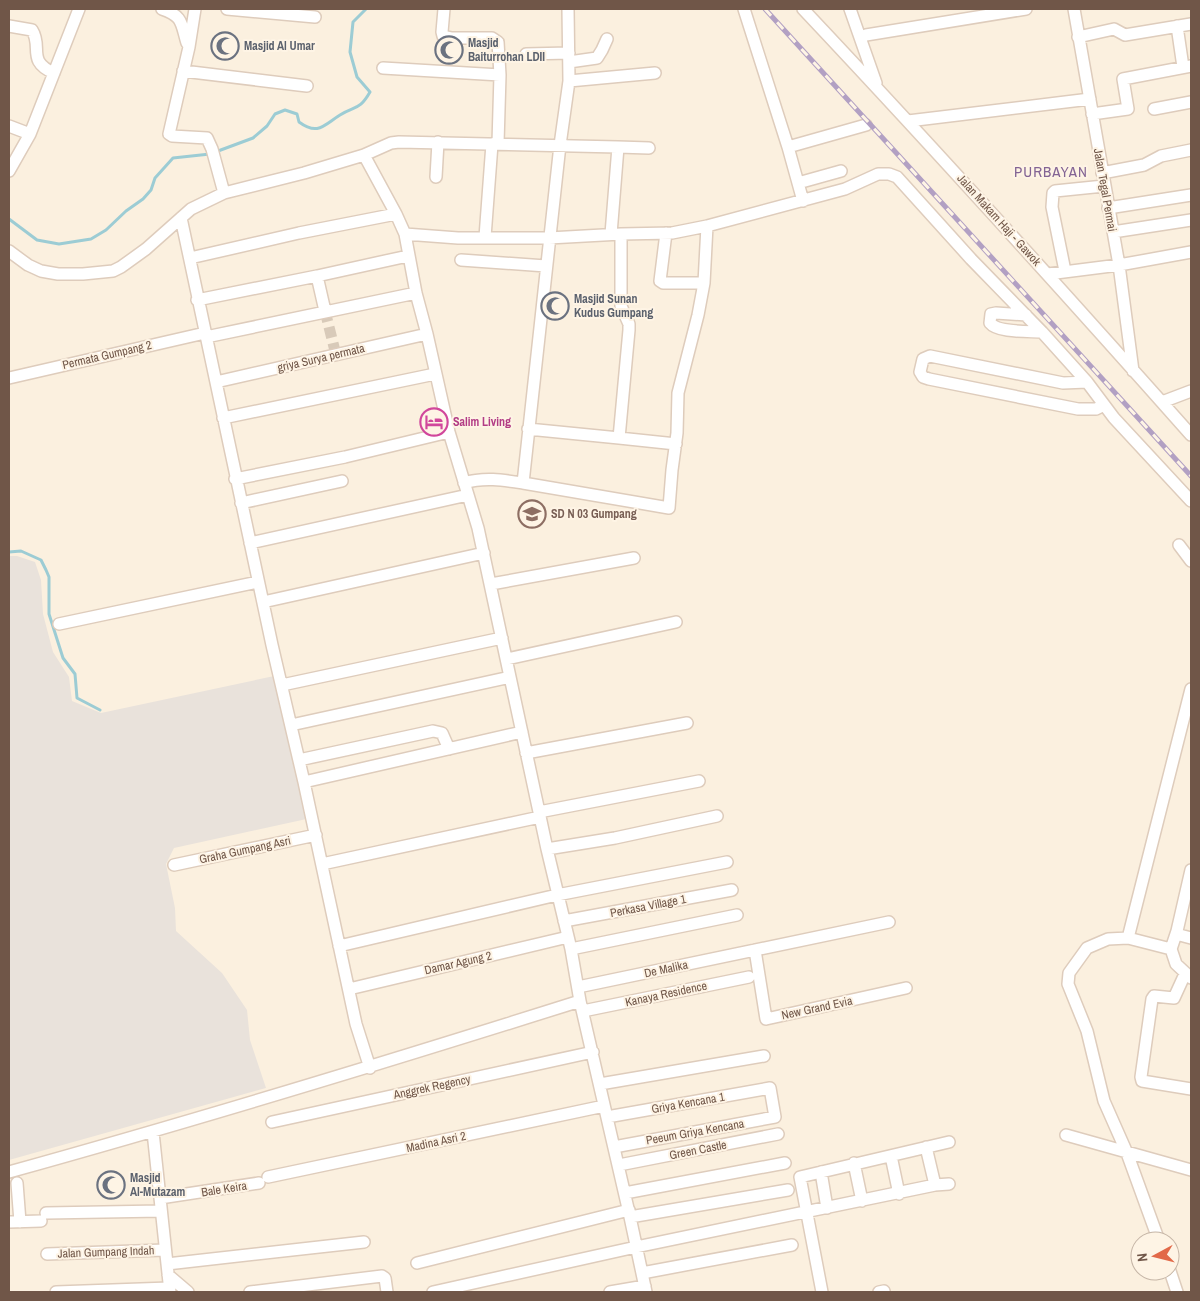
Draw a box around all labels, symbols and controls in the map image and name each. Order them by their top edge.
mosque icon: Masjid Al Umar [210,31,240,61]
mosque icon: Masjid Baiturrohan LDII [434,35,464,65]
place label: Masjid Baiturrohan LDII [468,35,545,65]
place label: Masjid Al Umar [244,38,315,54]
street label: Jalan Tegal Permai [1090,147,1120,233]
district label: PURBAYAN [1014,161,1088,182]
street label: Jalan Makam Haji - Gawok [954,171,1045,269]
mosque icon: Masjid Sunan Kudus Gumpang [540,291,570,321]
place label: Masjid Sunan Kudus Gumpang [574,291,653,321]
street label: Permata Gumpang 2 [61,337,153,373]
street label: griya Surya permata [276,340,367,376]
hotel icon: Salim Living [419,407,449,437]
place label: Salim Living [453,414,511,430]
school or university icon: SD N 03 Gumpang [517,499,547,529]
place label: SD N 03 Gumpang [551,506,637,522]
street label: Graha Gumpang Asri [198,833,292,867]
street label: Perkasa Village 1 [609,891,688,921]
street label: Damar Agung 2 [423,948,493,978]
street label: De Malika [643,956,690,981]
street label: Kanaya Residence [624,978,708,1010]
street label: New Grand Evia [780,993,854,1023]
street label: Anggrek Regency [391,1071,472,1103]
street label: Griya Kencana 1 [650,1089,726,1117]
street label: Peeum Griya Kencana [645,1115,746,1149]
street label: Madina Asri 2 [405,1128,467,1156]
street label: Green Castle [668,1137,728,1163]
mosque icon: Masjid Al-Mutazam [96,1170,126,1200]
place label: Masjid Al-Mutazam [130,1170,185,1200]
street label: Bale Keira [200,1177,248,1200]
north arrow [1130,1231,1180,1281]
street label: Jalan Gumpang Indah [57,1242,155,1262]
text: N [1133,1252,1152,1263]

